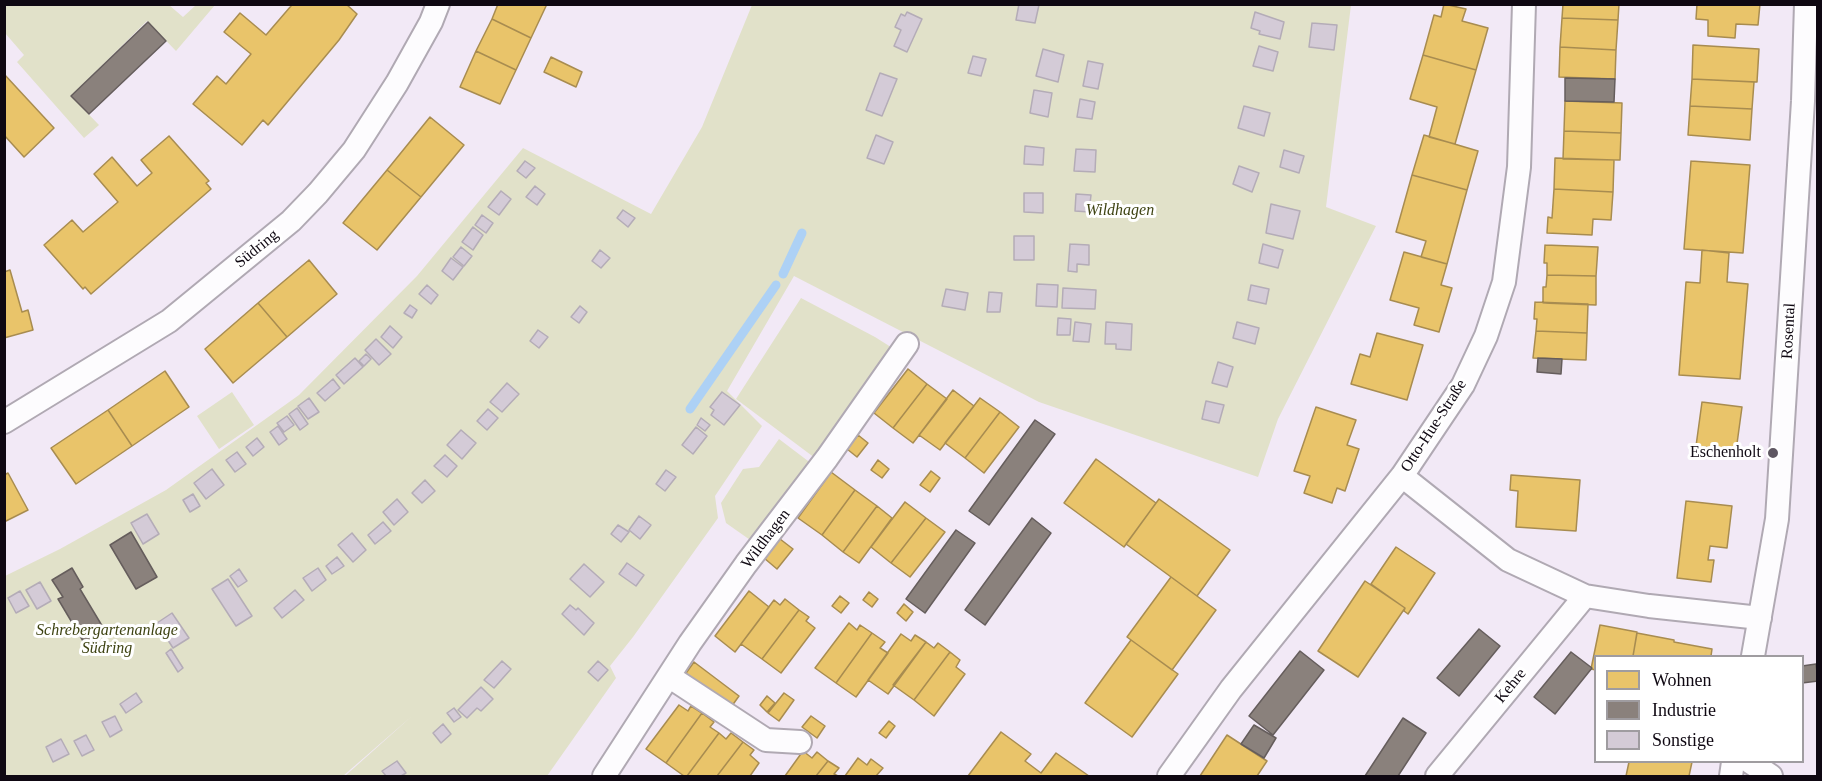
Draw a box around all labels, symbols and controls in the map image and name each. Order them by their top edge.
park label: Wildhagen [1086,201,1154,221]
street label: Südring [231,226,283,272]
street label: Rosental [1778,303,1800,359]
street label: Otto-Hue-Straße [1397,376,1471,476]
place label: Eschenholt [1690,443,1761,463]
marker: Eschenholt [1766,446,1780,460]
street label: Wildhagen [737,505,795,573]
park label: Schrebergartenanlage Südring [36,621,178,659]
legend [1594,655,1804,763]
street label: Kehre [1491,665,1531,707]
text: Wohnen [1652,670,1712,690]
text: Industrie [1652,700,1716,720]
text: Sonstige [1652,730,1714,750]

